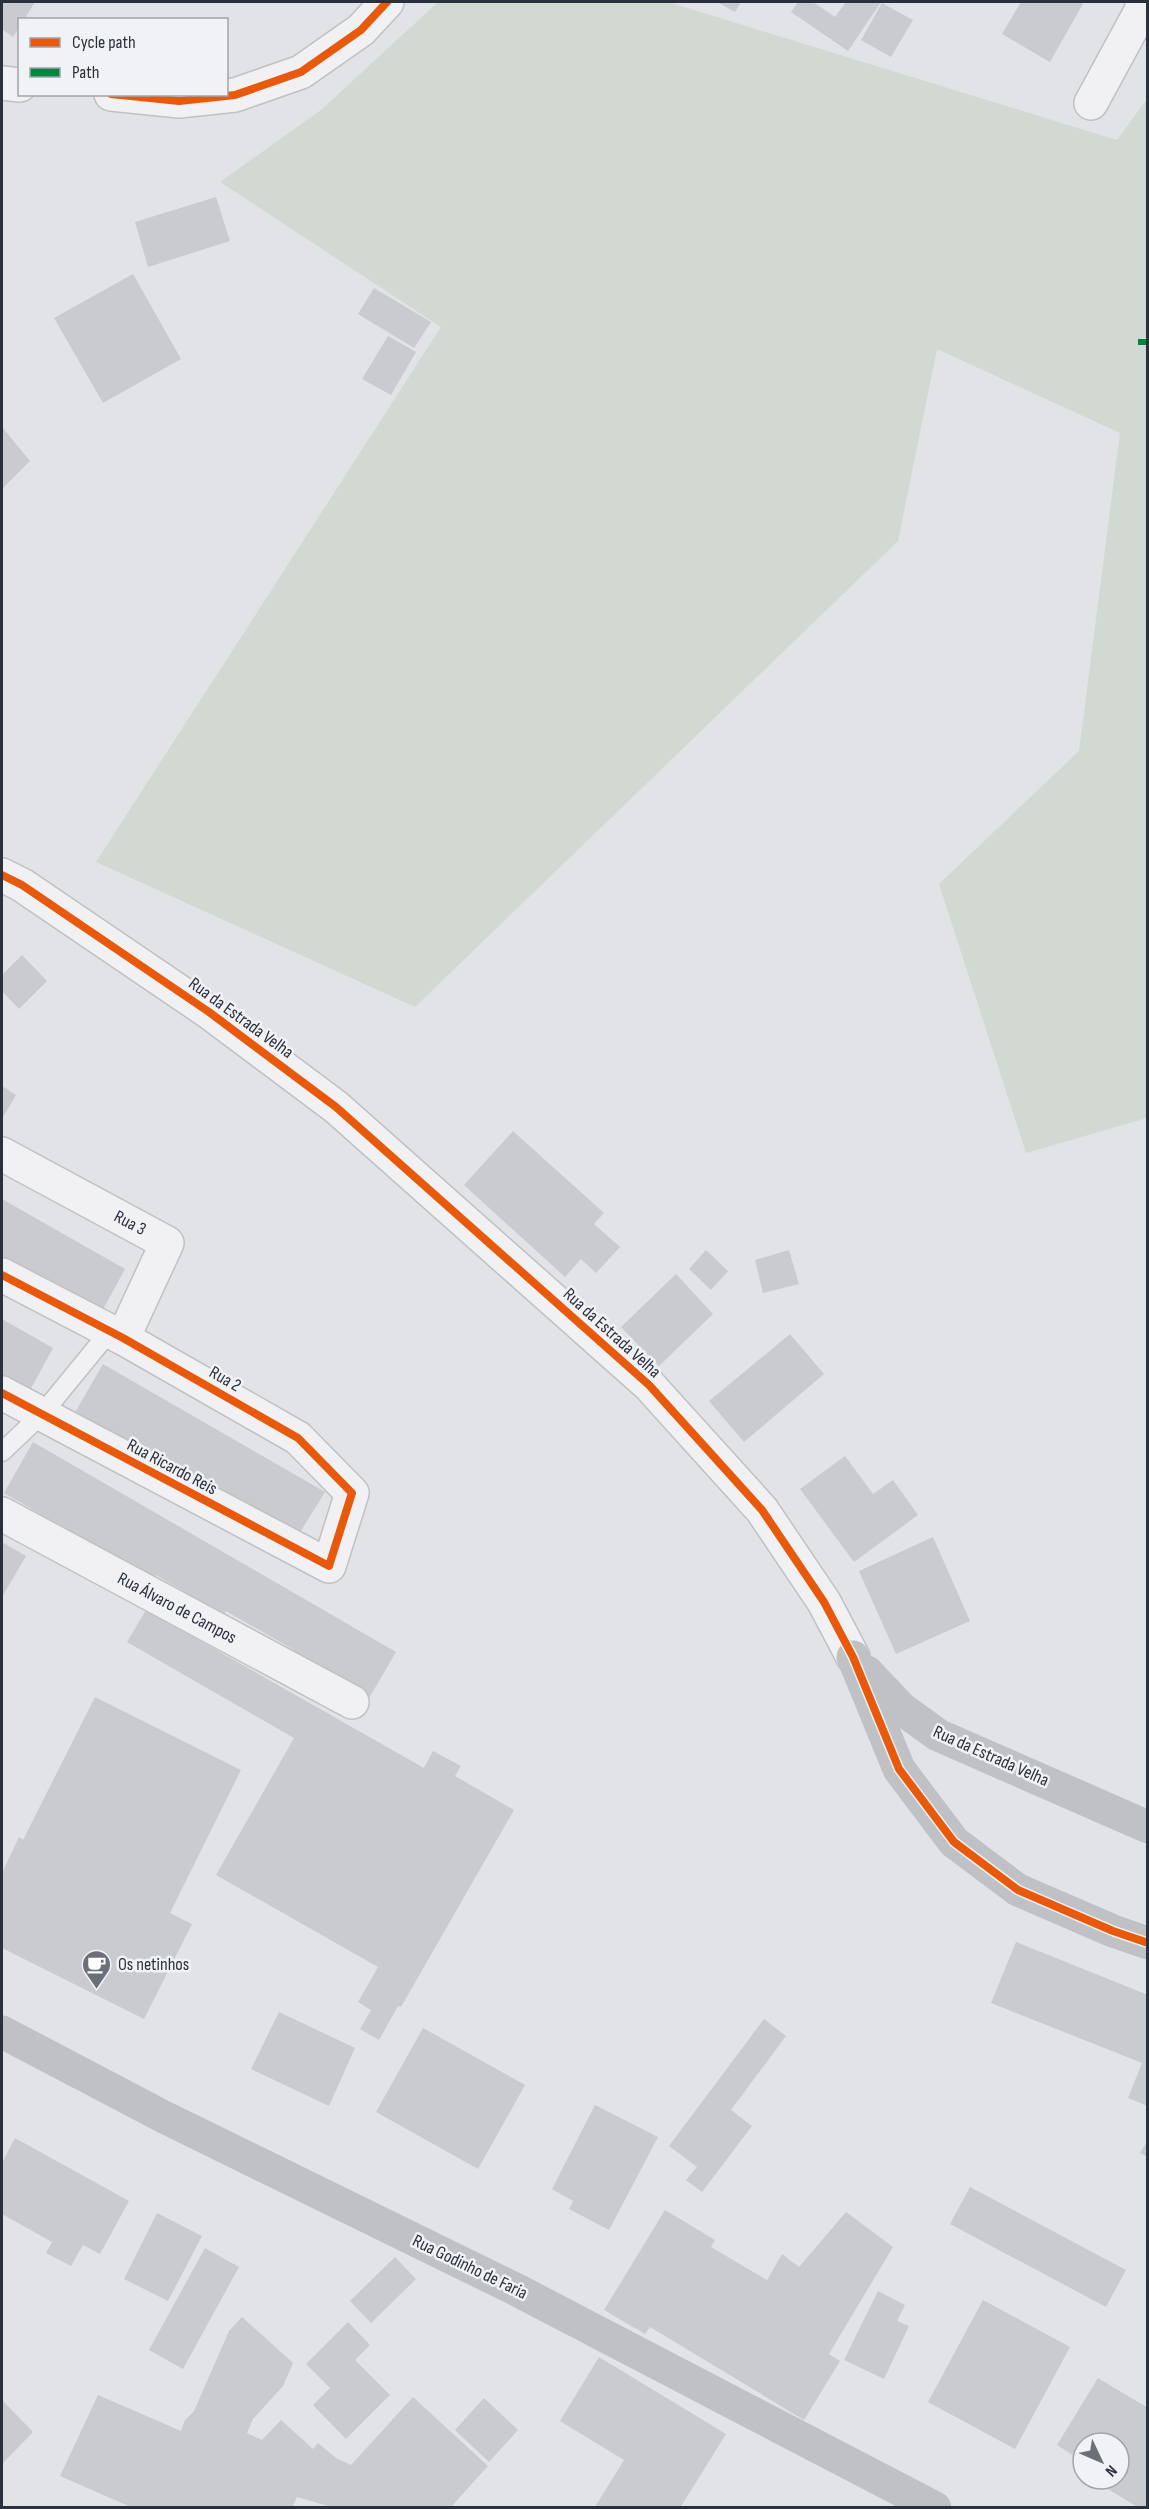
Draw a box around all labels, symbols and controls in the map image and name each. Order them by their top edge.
legend [18,18,228,96]
text: Cycle path [72,32,136,53]
text: Path [72,62,100,83]
street label: Rua da Estrada Velha [185,973,297,1063]
street label: Rua 3 [110,1206,150,1240]
street label: Rua da Estrada Velha [559,1284,665,1382]
street label: Rua 2 [205,1362,245,1396]
street label: Rua Ricardo Reis [123,1434,221,1500]
street label: Rua Álvaro de Campos [114,1568,240,1648]
street label: Rua da Estrada Velha [930,1721,1052,1791]
cafe icon: Os netinhos [81,1948,113,1990]
place label: Os netinhos [118,1954,189,1975]
street label: Rua Godinho de Faria [409,2230,531,2304]
north arrow [1071,2431,1131,2491]
text: N [1101,2461,1121,2480]

